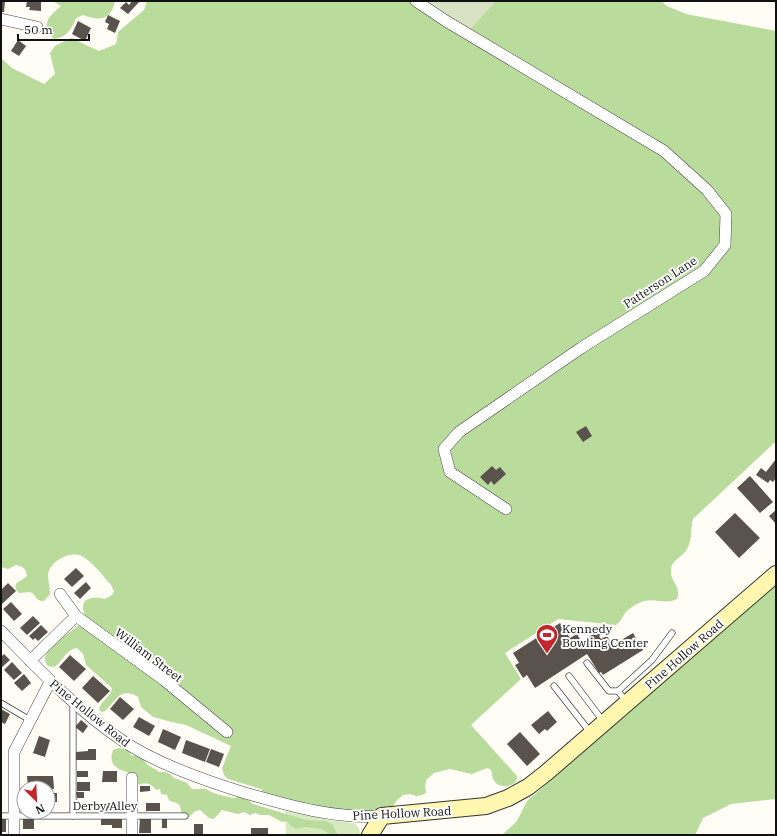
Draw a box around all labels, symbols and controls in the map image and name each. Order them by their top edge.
scale bar [18,16,89,42]
text: 50 m [24,22,53,37]
street label: Patterson Lane [620,253,700,311]
street label: Pine Hollow Road [642,616,726,692]
place label: Kennedy Bowling Center [562,621,649,650]
sports icon: Kennedy Bowling Center [534,622,560,655]
street label: William Street [112,625,186,685]
street label: Pine Hollow Road [47,676,133,750]
north arrow [16,780,56,820]
street label: Derby Alley [73,798,138,813]
text: N [33,801,47,817]
street label: Pine Hollow Road [352,803,452,823]

